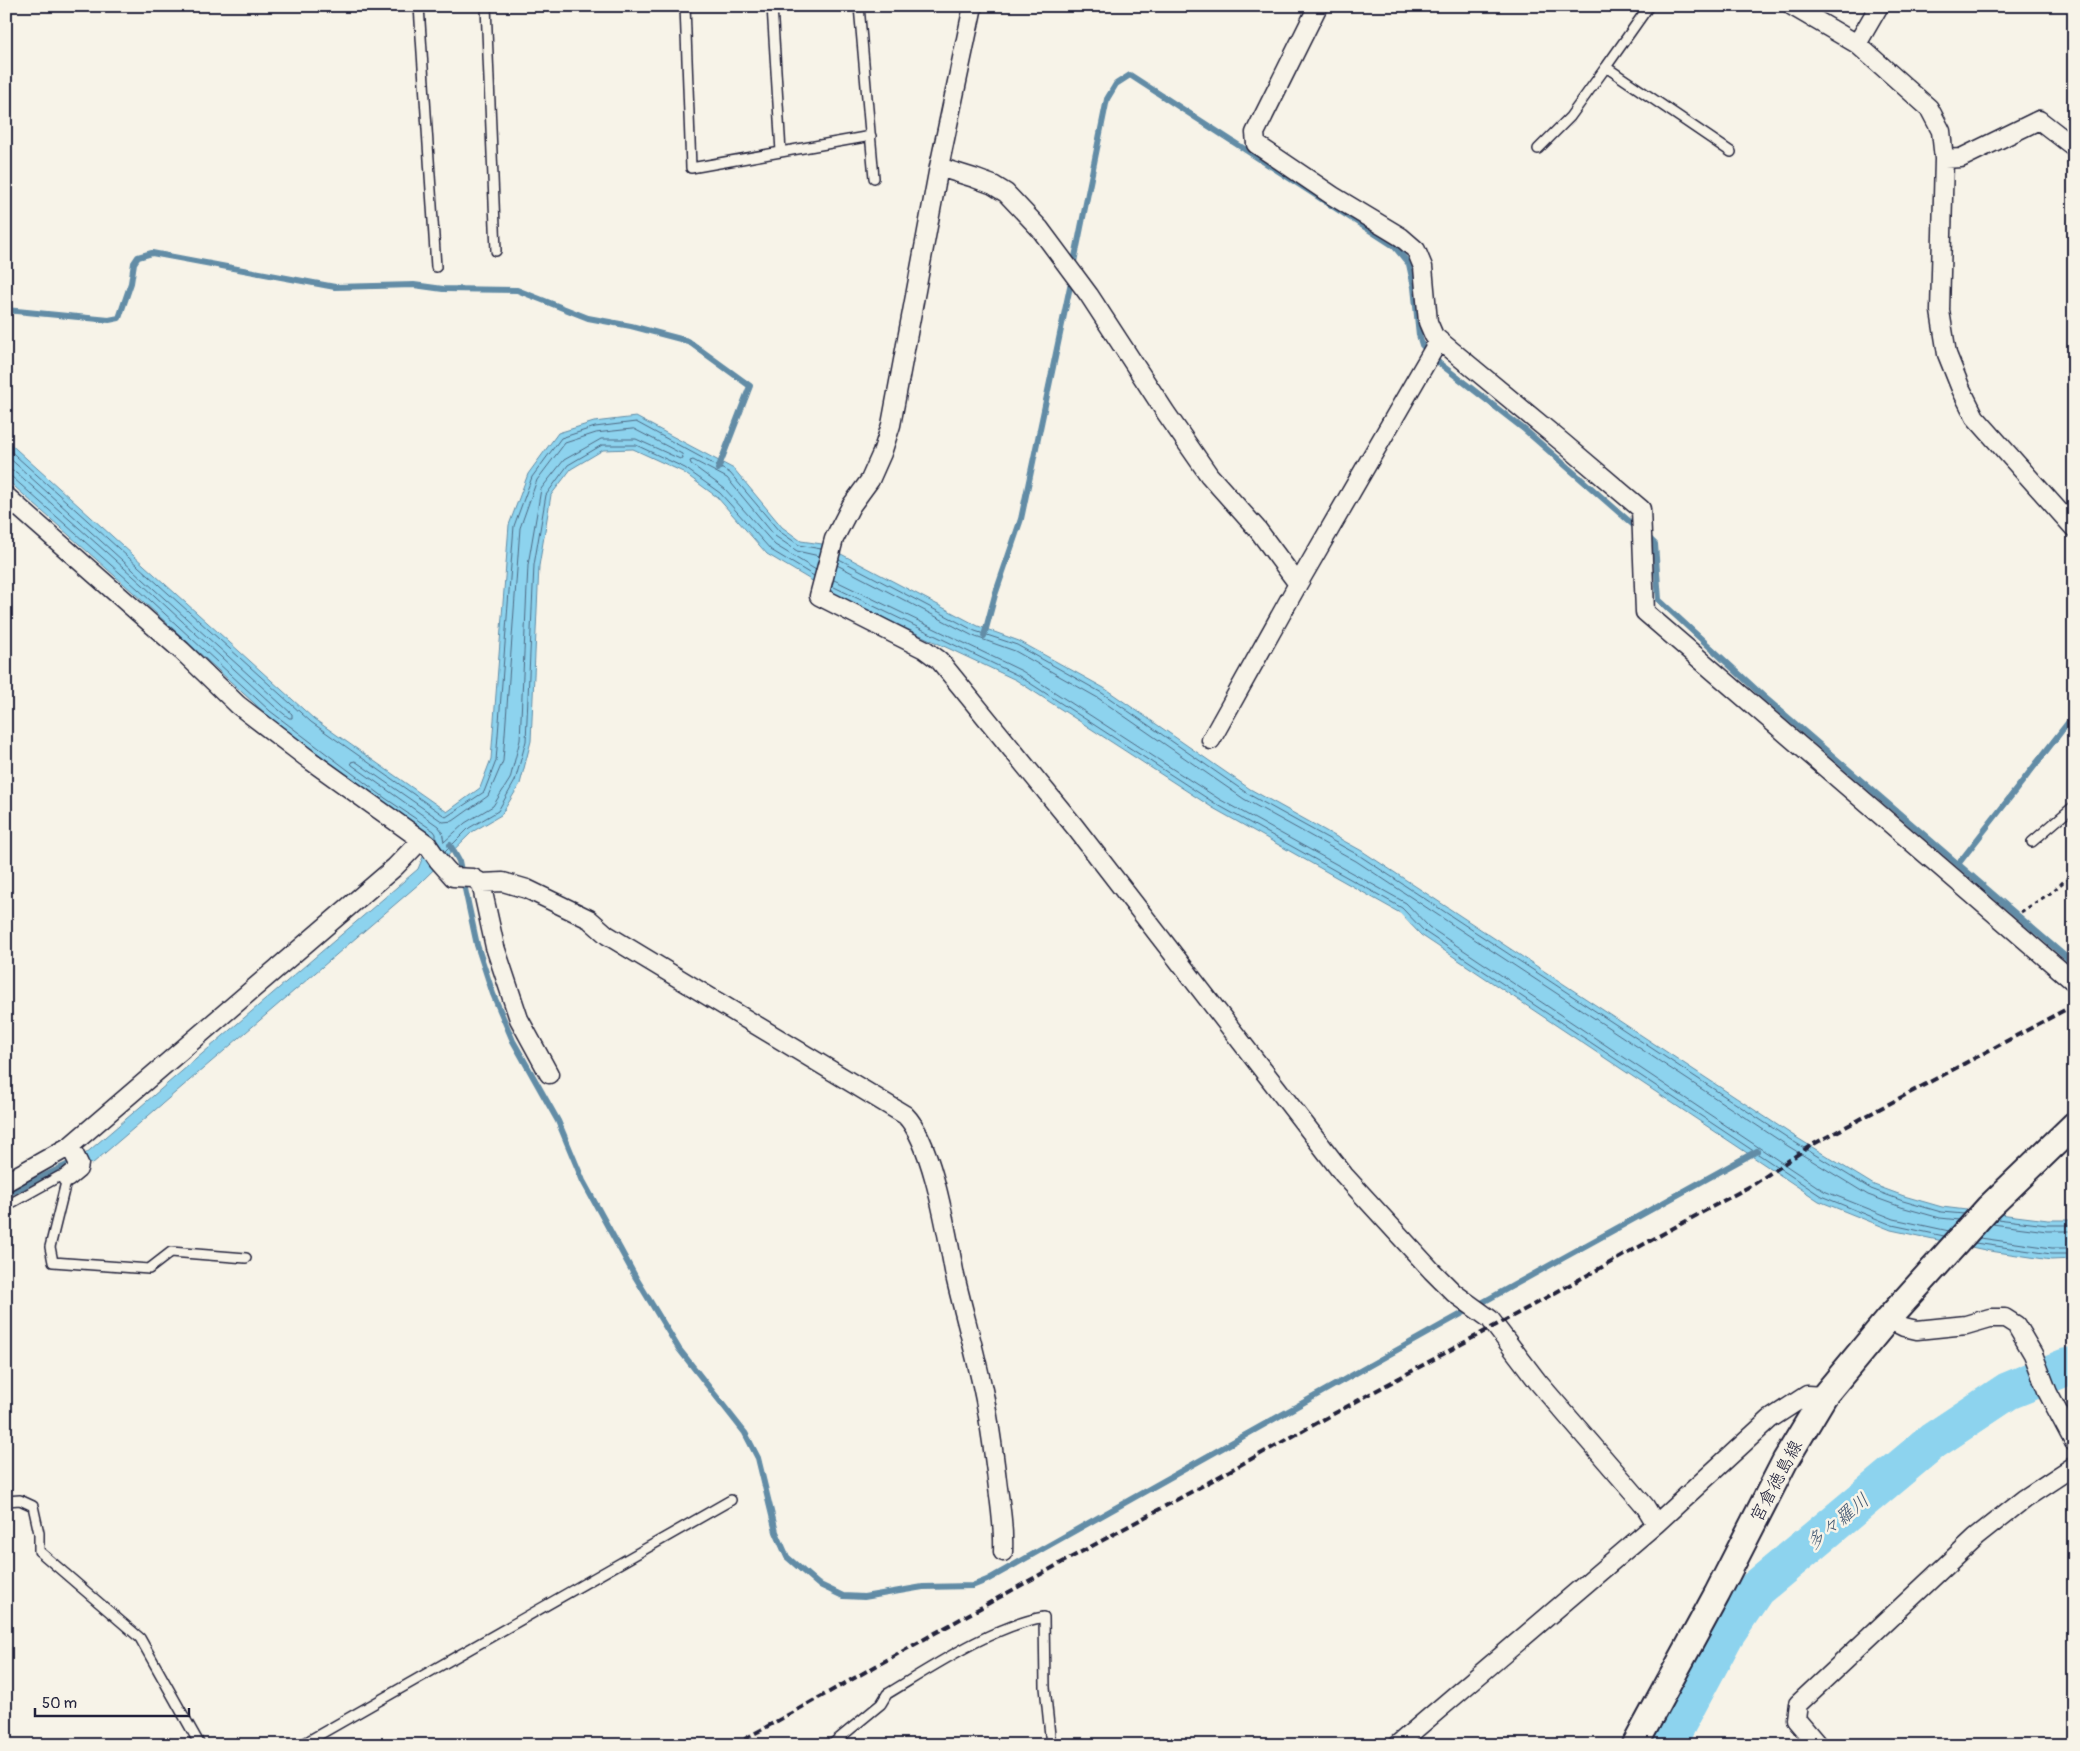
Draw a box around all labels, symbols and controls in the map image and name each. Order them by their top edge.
street label: 宮倉徳島線 [1745,1436,1808,1526]
water label: 多々羅川 [1801,1488,1874,1555]
scale bar [35,1686,189,1718]
text: 50 m [42,1694,77,1713]

